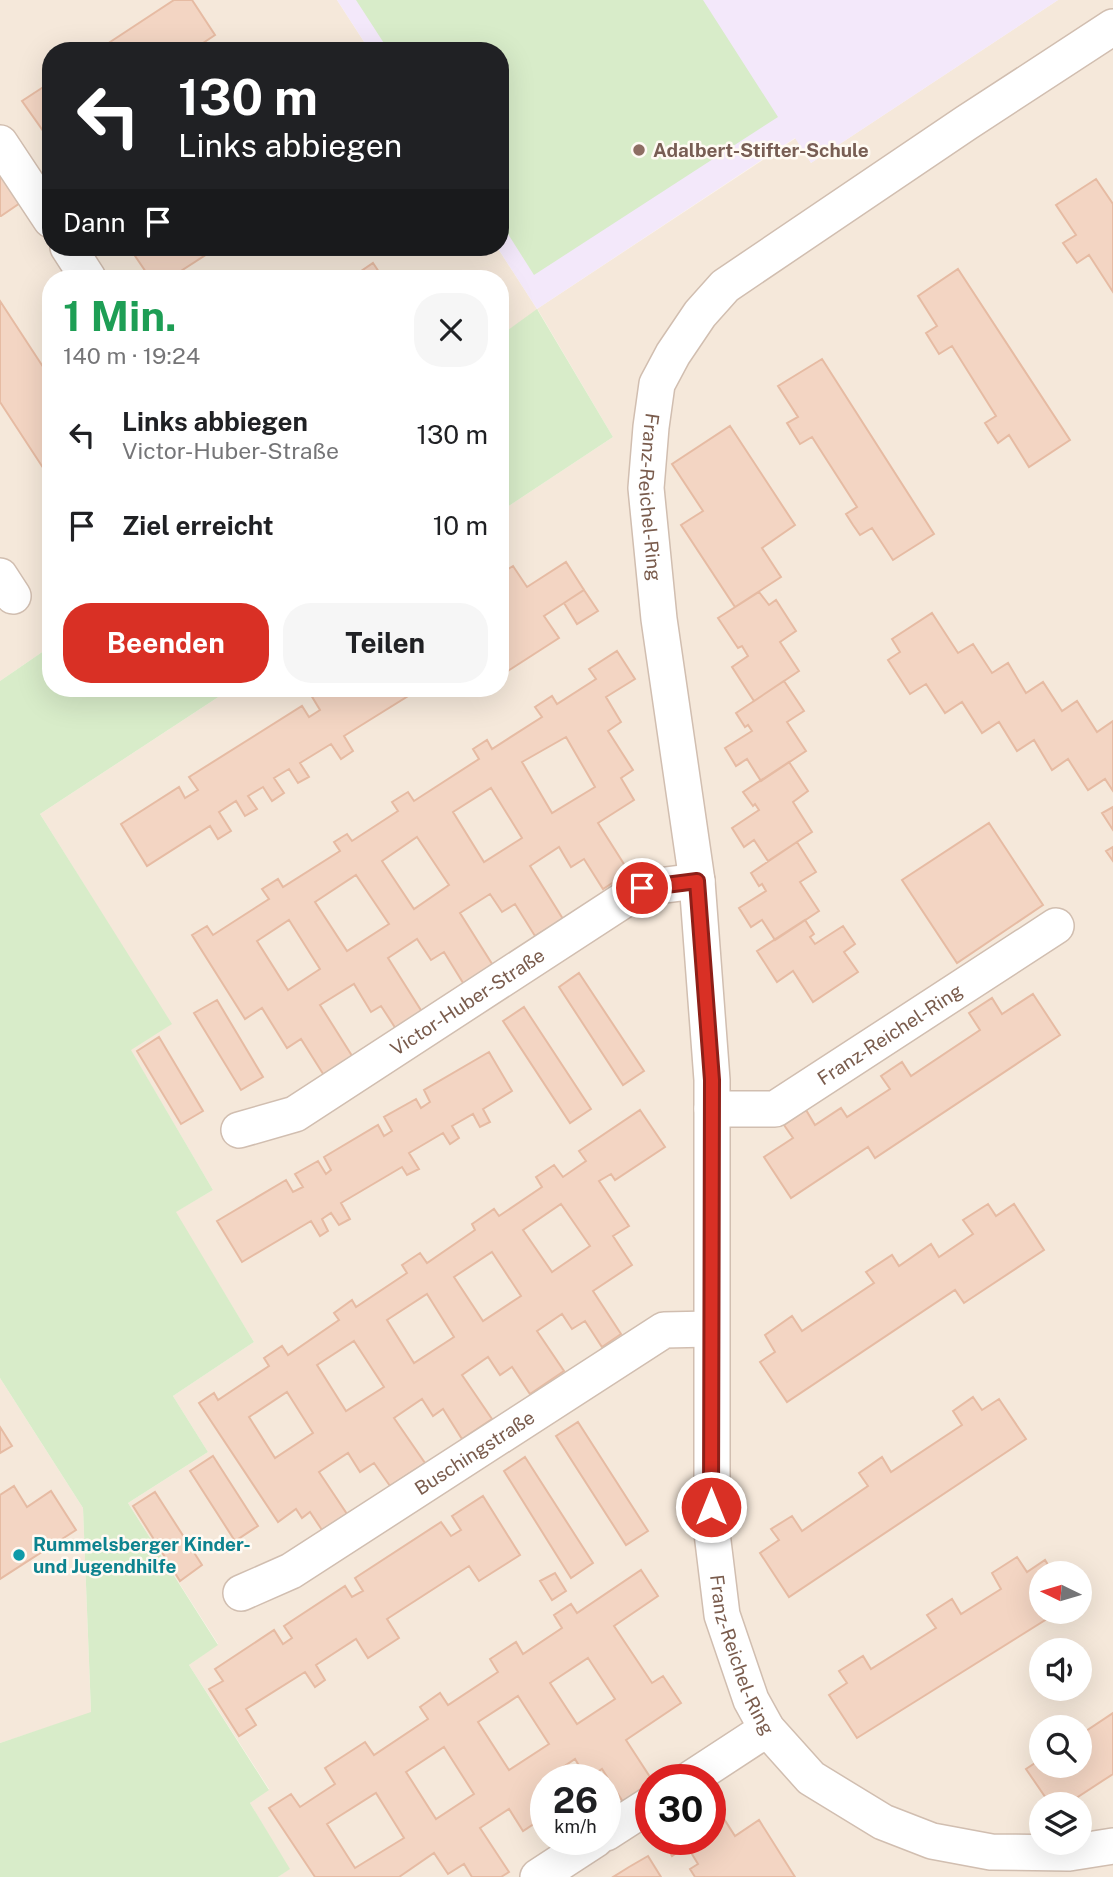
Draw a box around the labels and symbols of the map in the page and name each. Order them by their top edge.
place label: Adalbert-Stifter-Schule [653,139,869,161]
marker: Adalbert-Stifter-Schule [631,142,647,158]
street label: Franz-Reichel-Ring [635,412,666,582]
pin [612,858,672,918]
street label: Victor-Huber-Straße [386,944,549,1060]
street label: Franz-Reichel-Ring [813,979,967,1089]
street label: Buschingstraße [410,1406,538,1499]
position arrow [674,1470,748,1544]
place label: Rummelsberger Kinder- und Jugendhilfe [33,1533,251,1577]
marker: Rummelsberger Kinder- und Jugendhilfe [11,1547,27,1563]
north arrow [1029,1561,1092,1624]
street label: Franz-Reichel-Ring [706,1573,779,1739]
speed limit sign: 30 [635,1764,726,1855]

